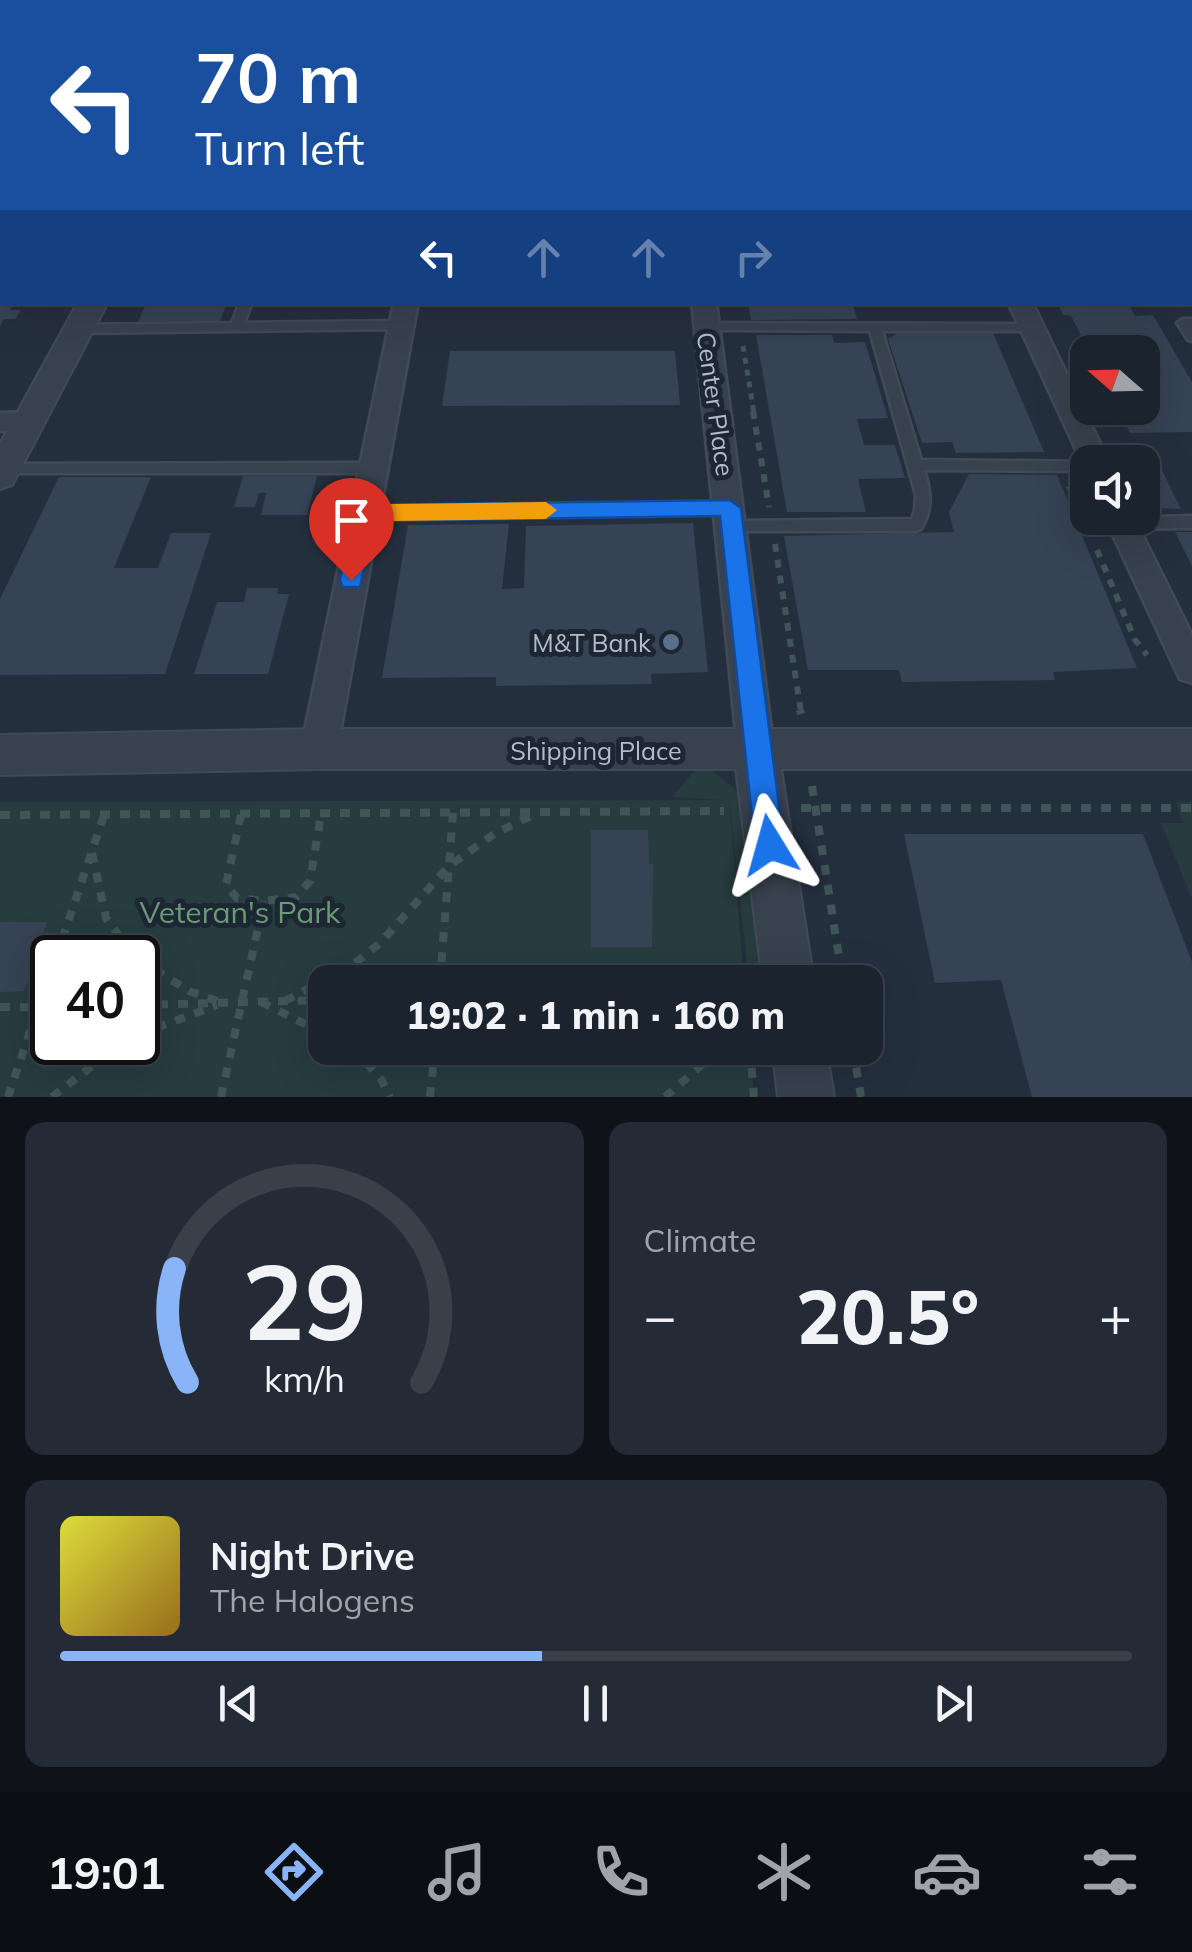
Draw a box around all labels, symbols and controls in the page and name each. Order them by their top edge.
text: 70 m [195,33,361,121]
icon: left [30,40,160,170]
text: Turn left [195,120,364,176]
icon: left [411,230,466,285]
icon: ahead [516,230,571,285]
icon: ahead [621,230,676,285]
icon: right [726,230,781,285]
street label: Center Place [691,330,741,478]
north arrow [1070,335,1160,425]
map controls [1070,335,1160,535]
button: sound [1070,445,1160,535]
pin [309,478,394,581]
icon: arrive [324,493,379,548]
place label: M&T Bank [532,627,652,658]
marker: M&T Bank [660,631,682,653]
street label: Shipping Place [510,735,682,766]
position arrow [718,793,822,897]
park label: Veteran's Park [140,893,341,931]
speed limit sign: 40 [30,935,160,1065]
text: 19:02 · 1 min · 160 m [406,991,785,1039]
text: Climate [644,1220,756,1260]
text: 29 [242,1235,367,1366]
text: 20.5° [796,1269,979,1363]
text: − [644,1281,677,1350]
text: + [1099,1281,1132,1350]
text: km/h [264,1356,345,1401]
text: Night Drive [210,1532,415,1580]
text: The Halogens [210,1580,415,1620]
icon: previous [211,1676,266,1731]
icon: pause [568,1676,623,1731]
icon: next [926,1676,981,1731]
icon: directions [259,1837,329,1907]
icon: music [422,1837,492,1907]
icon: phone [586,1837,656,1907]
icon: climate [749,1837,819,1907]
icon: car [912,1837,982,1907]
icon: filters [1075,1837,1145,1907]
text: 19:01 [47,1844,166,1900]

